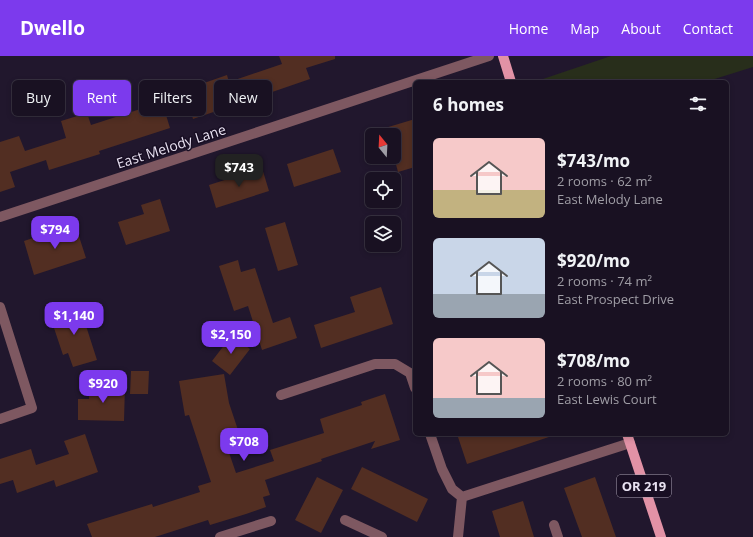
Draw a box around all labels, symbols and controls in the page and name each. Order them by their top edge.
text: Dwello [20,15,85,41]
text: Home [509,19,548,38]
text: Map [570,19,599,38]
text: About [621,19,661,38]
text: Contact [683,19,733,38]
chip: Buy [12,80,65,116]
chip: Rent [73,80,131,116]
chip: Filters [139,80,206,116]
chip: New [214,80,272,116]
text: 6 homes [433,93,504,116]
icon: filters [687,93,709,115]
street label: East Melody Lane [114,119,228,173]
north arrow [365,128,401,164]
map controls [365,128,401,252]
text: $743/mo [557,149,630,172]
pin: $743 [215,154,263,188]
icon: home [465,154,513,202]
text: $743 [224,158,254,176]
button: locate [365,172,401,208]
text: 2 rooms · 62 m² [557,172,652,190]
text: East Melody Lane [557,190,663,208]
pin: $794 [31,216,79,250]
button: layers [365,216,401,252]
text: $794 [40,220,70,238]
text: $920/mo [557,249,630,272]
icon: home [465,254,513,302]
text: 2 rooms · 74 m² [557,272,652,290]
text: East Prospect Drive [557,290,674,308]
pin: $1,140 [41,302,107,336]
text: $1,140 [54,306,94,324]
pin: $2,150 [198,321,264,355]
text: $2,150 [211,325,251,343]
text: $708/mo [557,349,630,372]
icon: home [465,354,513,402]
pin: $920 [79,370,127,404]
text: 2 rooms · 80 m² [557,372,652,390]
text: $920 [88,374,118,392]
text: East Lewis Court [557,390,657,408]
pin: $708 [220,428,268,462]
text: $708 [229,432,259,450]
road number: OR 219 [617,475,671,497]

